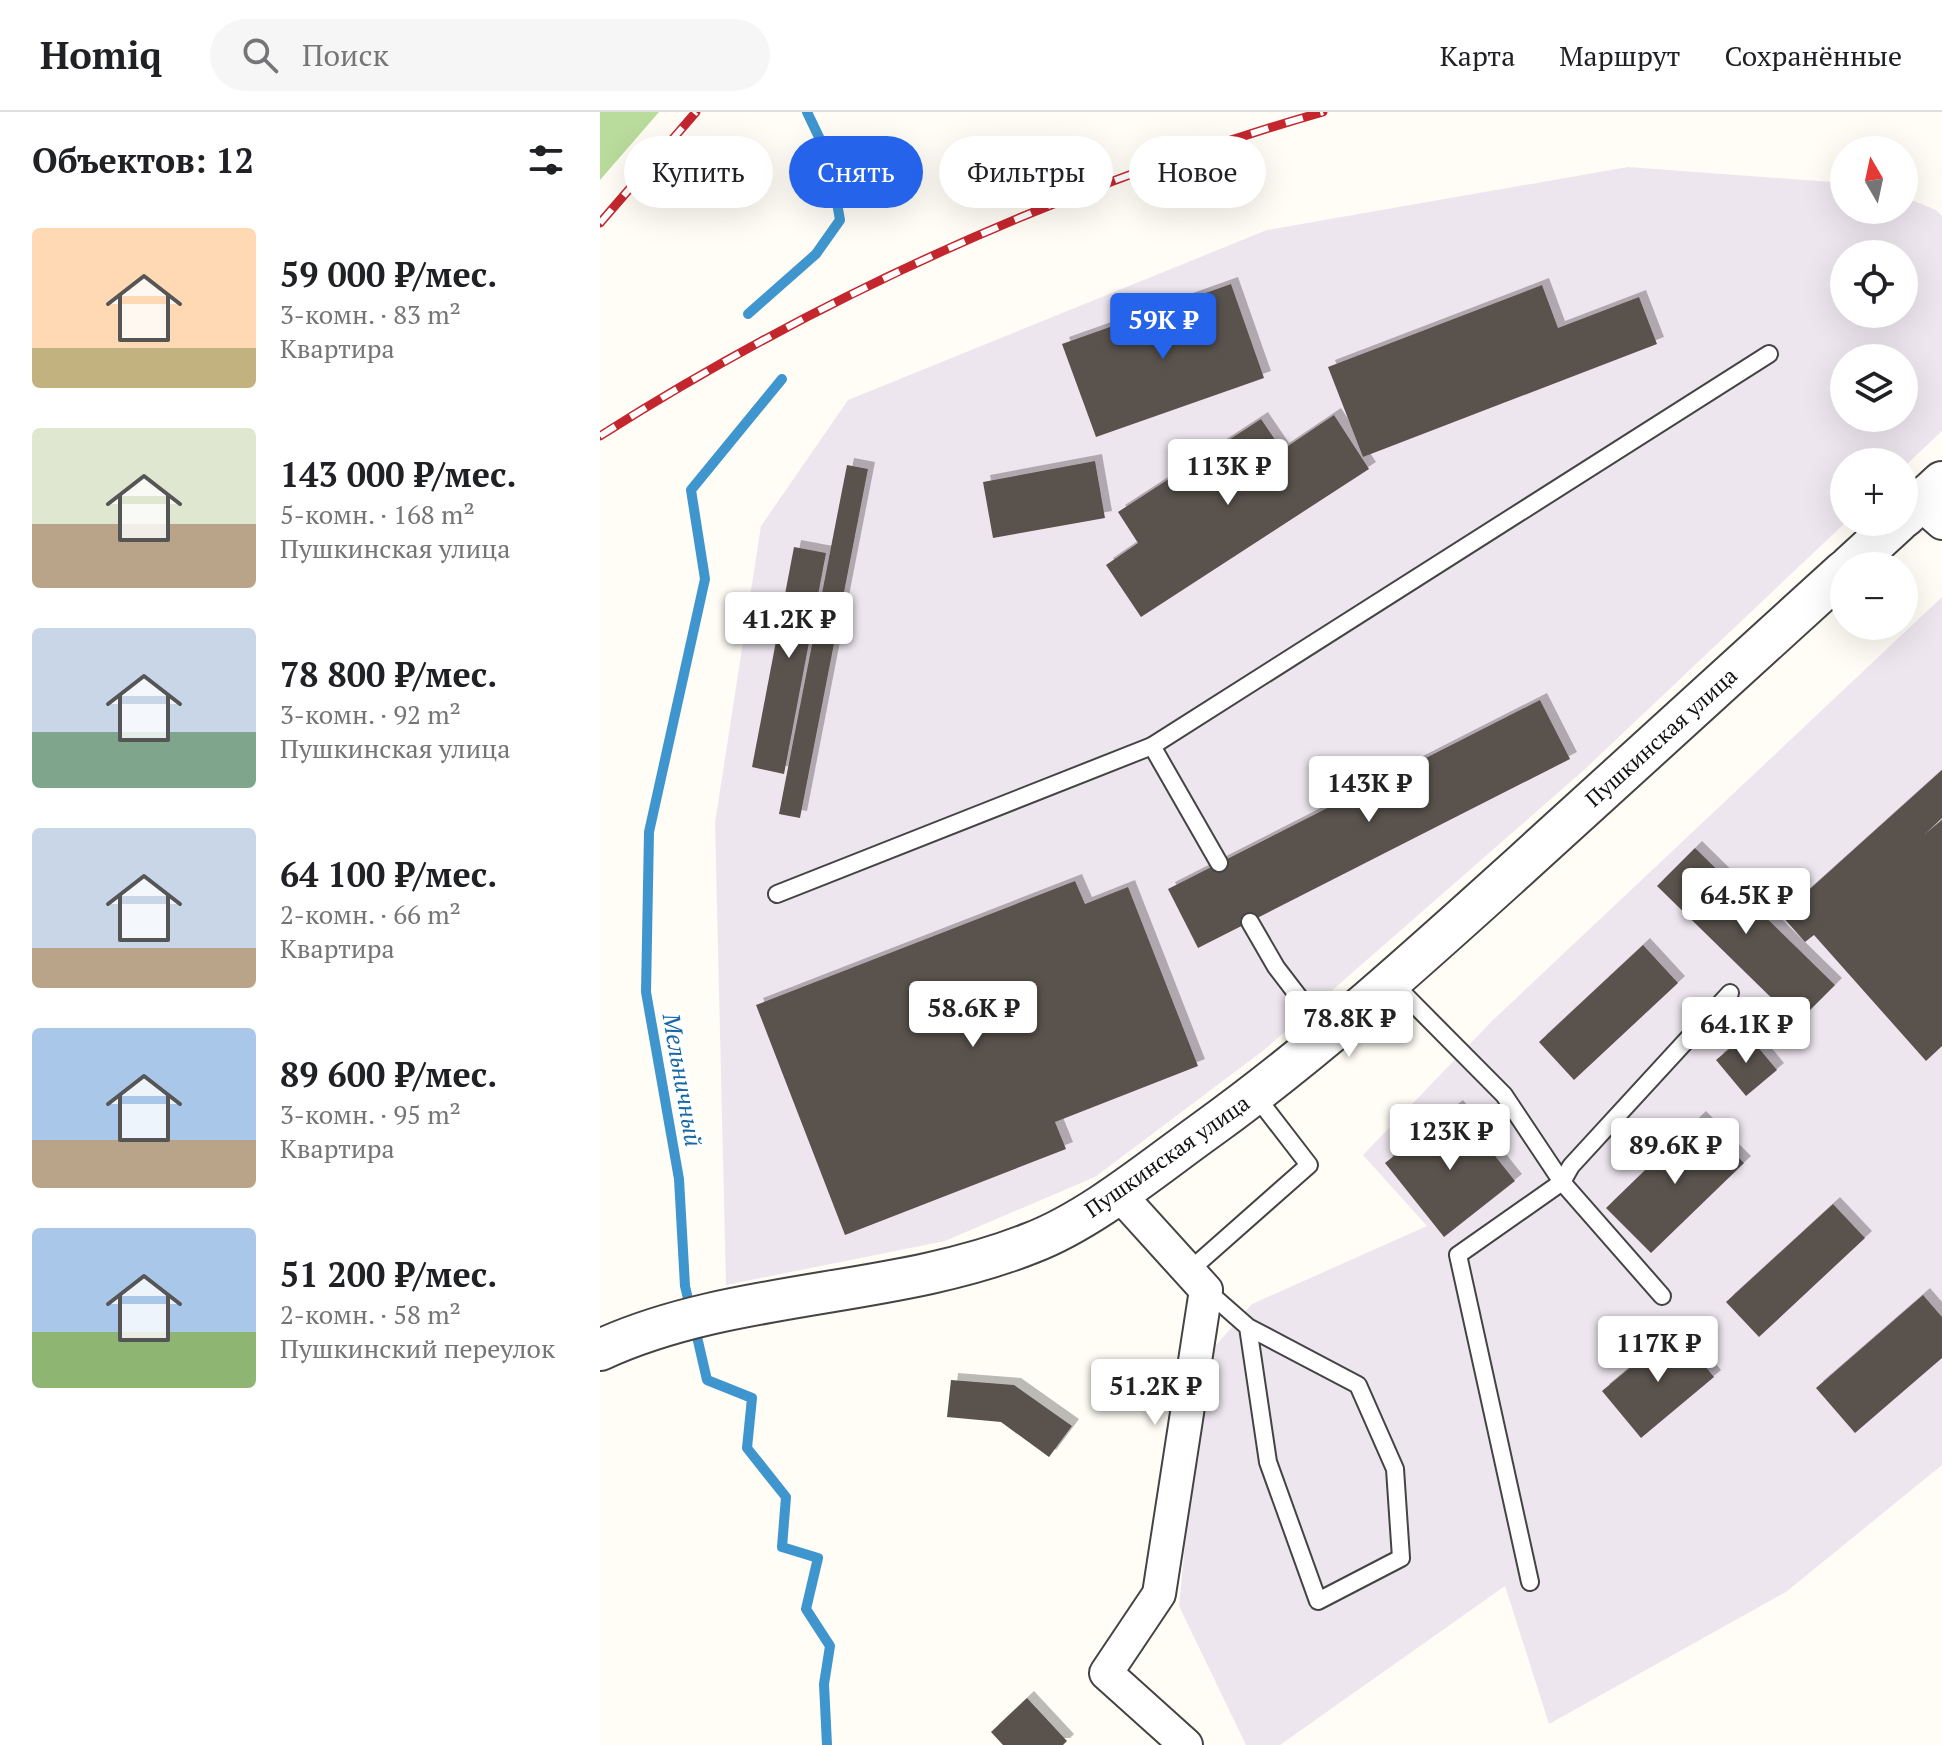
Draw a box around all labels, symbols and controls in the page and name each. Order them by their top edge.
search box [210,19,770,91]
text: Homiq [40,30,162,80]
icon: search [238,33,282,77]
text: Поиск [302,35,389,75]
text: Карта [1440,37,1515,74]
text: Маршрут [1559,37,1681,74]
text: Сохранённые [1725,37,1902,74]
chip: Купить [624,136,773,208]
chip: Снять [789,136,923,208]
chip: Фильтры [939,136,1113,208]
chip: Новое [1129,136,1266,208]
north arrow [1830,136,1918,224]
map controls [1830,136,1918,640]
text: Объектов: 12 [32,138,254,183]
icon: filters [524,138,568,182]
button: locate [1830,240,1918,328]
text: 59 000 ₽/мес. [280,252,497,297]
icon: home [96,260,192,356]
pin: 59K ₽ [1107,293,1219,361]
text: 3-комн. · 83 m² [280,297,461,331]
text: 59K ₽ [1128,302,1198,336]
text: Квартира [280,331,395,365]
button: layers [1830,344,1918,432]
pin: 113K ₽ [1163,439,1293,507]
text: 113K ₽ [1186,448,1270,482]
button: + [1830,448,1918,536]
text: 143 000 ₽/мес. [280,452,517,497]
icon: home [96,460,192,556]
text: 5-комн. · 168 m² [280,497,475,531]
text: Пушкинская улица [280,531,510,565]
button: − [1830,552,1918,640]
pin: 41.2K ₽ [715,592,863,660]
text: 41.2K ₽ [743,601,835,635]
text: 78 800 ₽/мес. [280,652,497,697]
icon: home [96,660,192,756]
street label: Пушкинская улица [1579,661,1743,813]
text: 3-комн. · 92 m² [280,697,461,731]
text: Пушкинская улица [280,731,510,765]
pin: 143K ₽ [1304,756,1434,824]
text: 143K ₽ [1327,765,1411,799]
text: 64 100 ₽/мес. [280,852,497,897]
icon: home [96,860,192,956]
pin: 64.5K ₽ [1672,868,1820,936]
text: 64.5K ₽ [1700,877,1792,911]
text: 2-комн. · 66 m² [280,897,461,931]
text: Квартира [280,931,395,965]
pin: 58.6K ₽ [899,981,1047,1049]
text: 58.6K ₽ [927,990,1019,1024]
pin: 78.8K ₽ [1275,991,1423,1059]
pin: 64.1K ₽ [1672,997,1820,1065]
text: 78.8K ₽ [1303,1000,1395,1034]
text: 64.1K ₽ [1700,1006,1792,1040]
water label: Мельничный [655,1010,710,1149]
text: 89 600 ₽/мес. [280,1052,497,1097]
icon: home [96,1060,192,1156]
street label: Пушкинская улица [1079,1088,1255,1223]
text: 3-комн. · 95 m² [280,1097,461,1131]
pin: 123K ₽ [1385,1104,1515,1172]
text: 123K ₽ [1408,1113,1492,1147]
pin: 89.6K ₽ [1601,1118,1749,1186]
text: 89.6K ₽ [1629,1127,1721,1161]
text: Квартира [280,1131,395,1165]
text: 51 200 ₽/мес. [280,1252,497,1297]
icon: home [96,1260,192,1356]
text: 2-комн. · 58 m² [280,1297,461,1331]
pin: 117K ₽ [1593,1316,1723,1384]
text: 117K ₽ [1616,1325,1700,1359]
text: Пушкинский переулок [280,1331,555,1365]
pin: 51.2K ₽ [1081,1359,1229,1427]
text: 51.2K ₽ [1109,1368,1201,1402]

